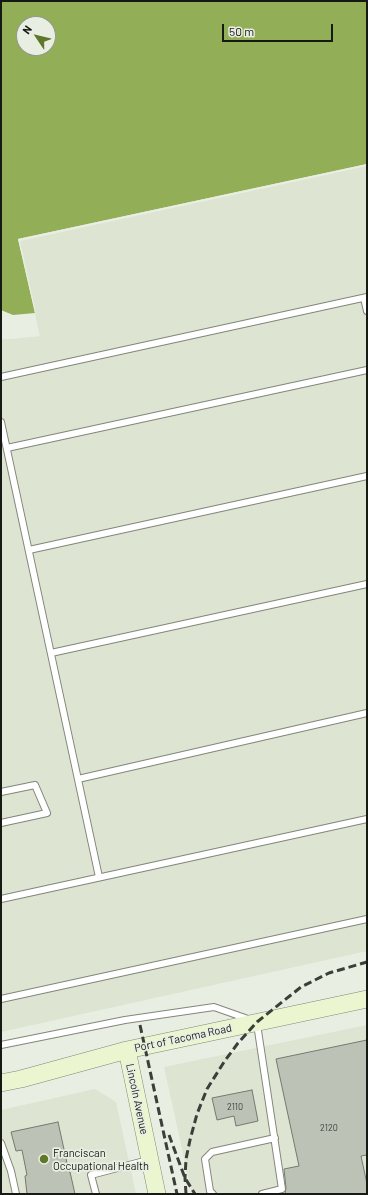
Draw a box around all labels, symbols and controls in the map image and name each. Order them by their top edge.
north arrow [16,16,56,56]
scale bar [224,16,335,42]
text: N [19,23,34,36]
text: 50 m [229,24,254,38]
street label: Port of Tacoma Road [133,1021,233,1055]
street label: Lincoln Avenue [123,1062,151,1136]
house number: 2110 [227,1102,243,1112]
house number: 2120 [320,1123,338,1133]
place label: Franciscan Occupational Health [53,1146,149,1172]
marker: Franciscan Occupational Health [38,1153,50,1165]

